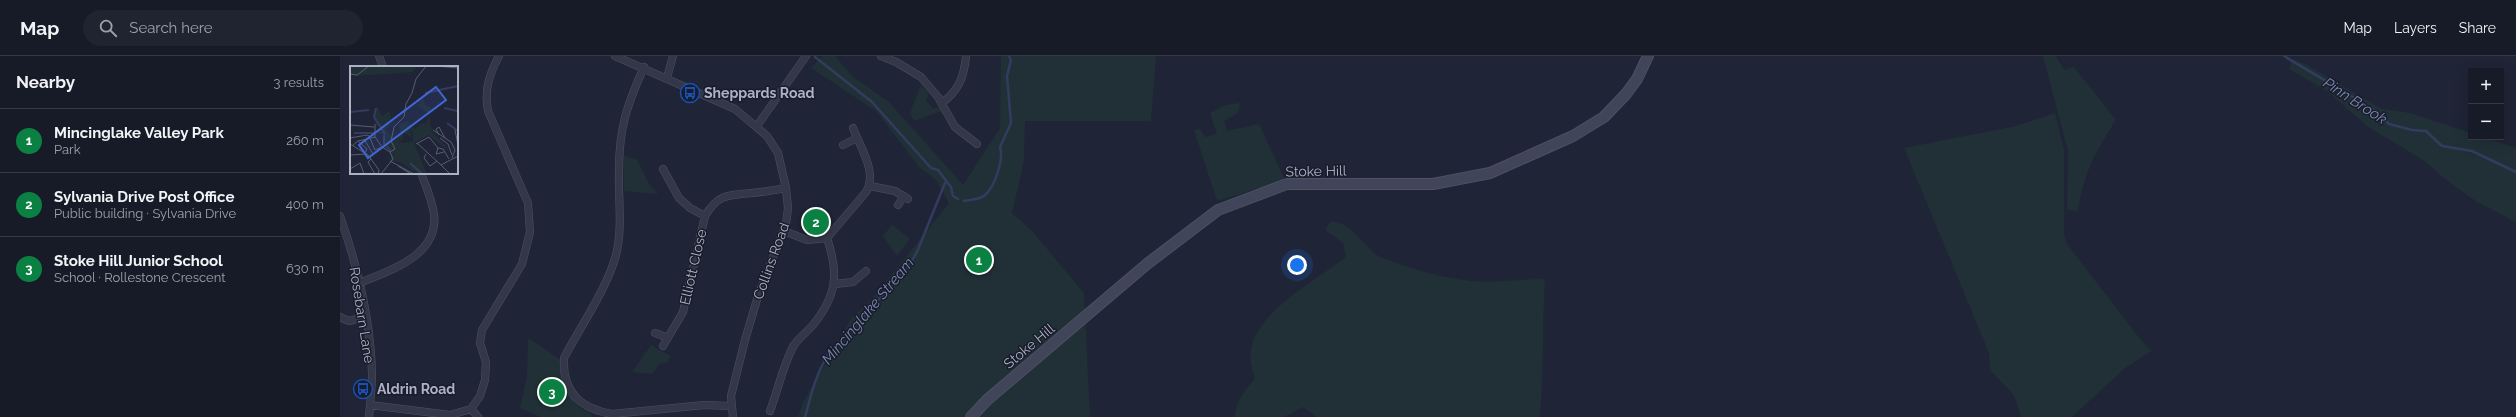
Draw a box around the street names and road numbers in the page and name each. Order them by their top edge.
street label: Stoke Hill [1285,162,1347,180]
street label: Collins Road [750,220,792,302]
street label: Elliott Close [677,228,709,306]
street label: Rosebarn Lane [346,266,378,364]
street label: Stoke Hill [1000,320,1058,372]

